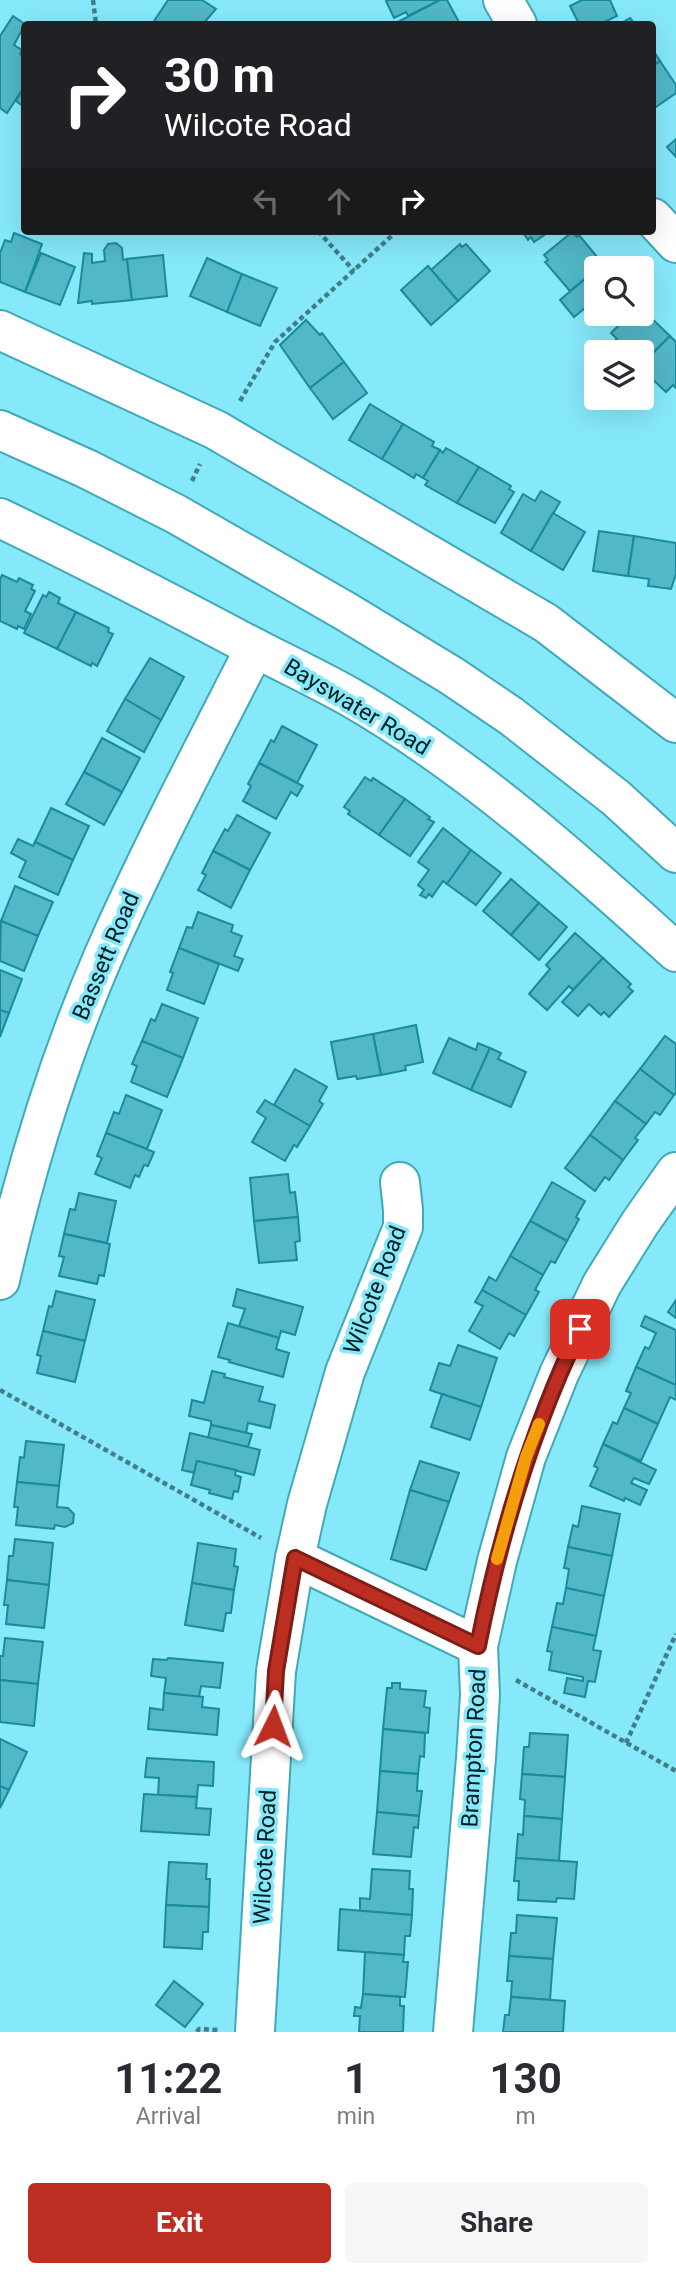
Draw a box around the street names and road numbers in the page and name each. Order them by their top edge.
street label: Bayswater Road [279,653,435,761]
street label: Bassett Road [67,888,145,1024]
street label: Wilcote Road [338,1222,412,1358]
street label: Brampton Road [456,1668,492,1828]
street label: Wilcote Road [248,1789,282,1925]

